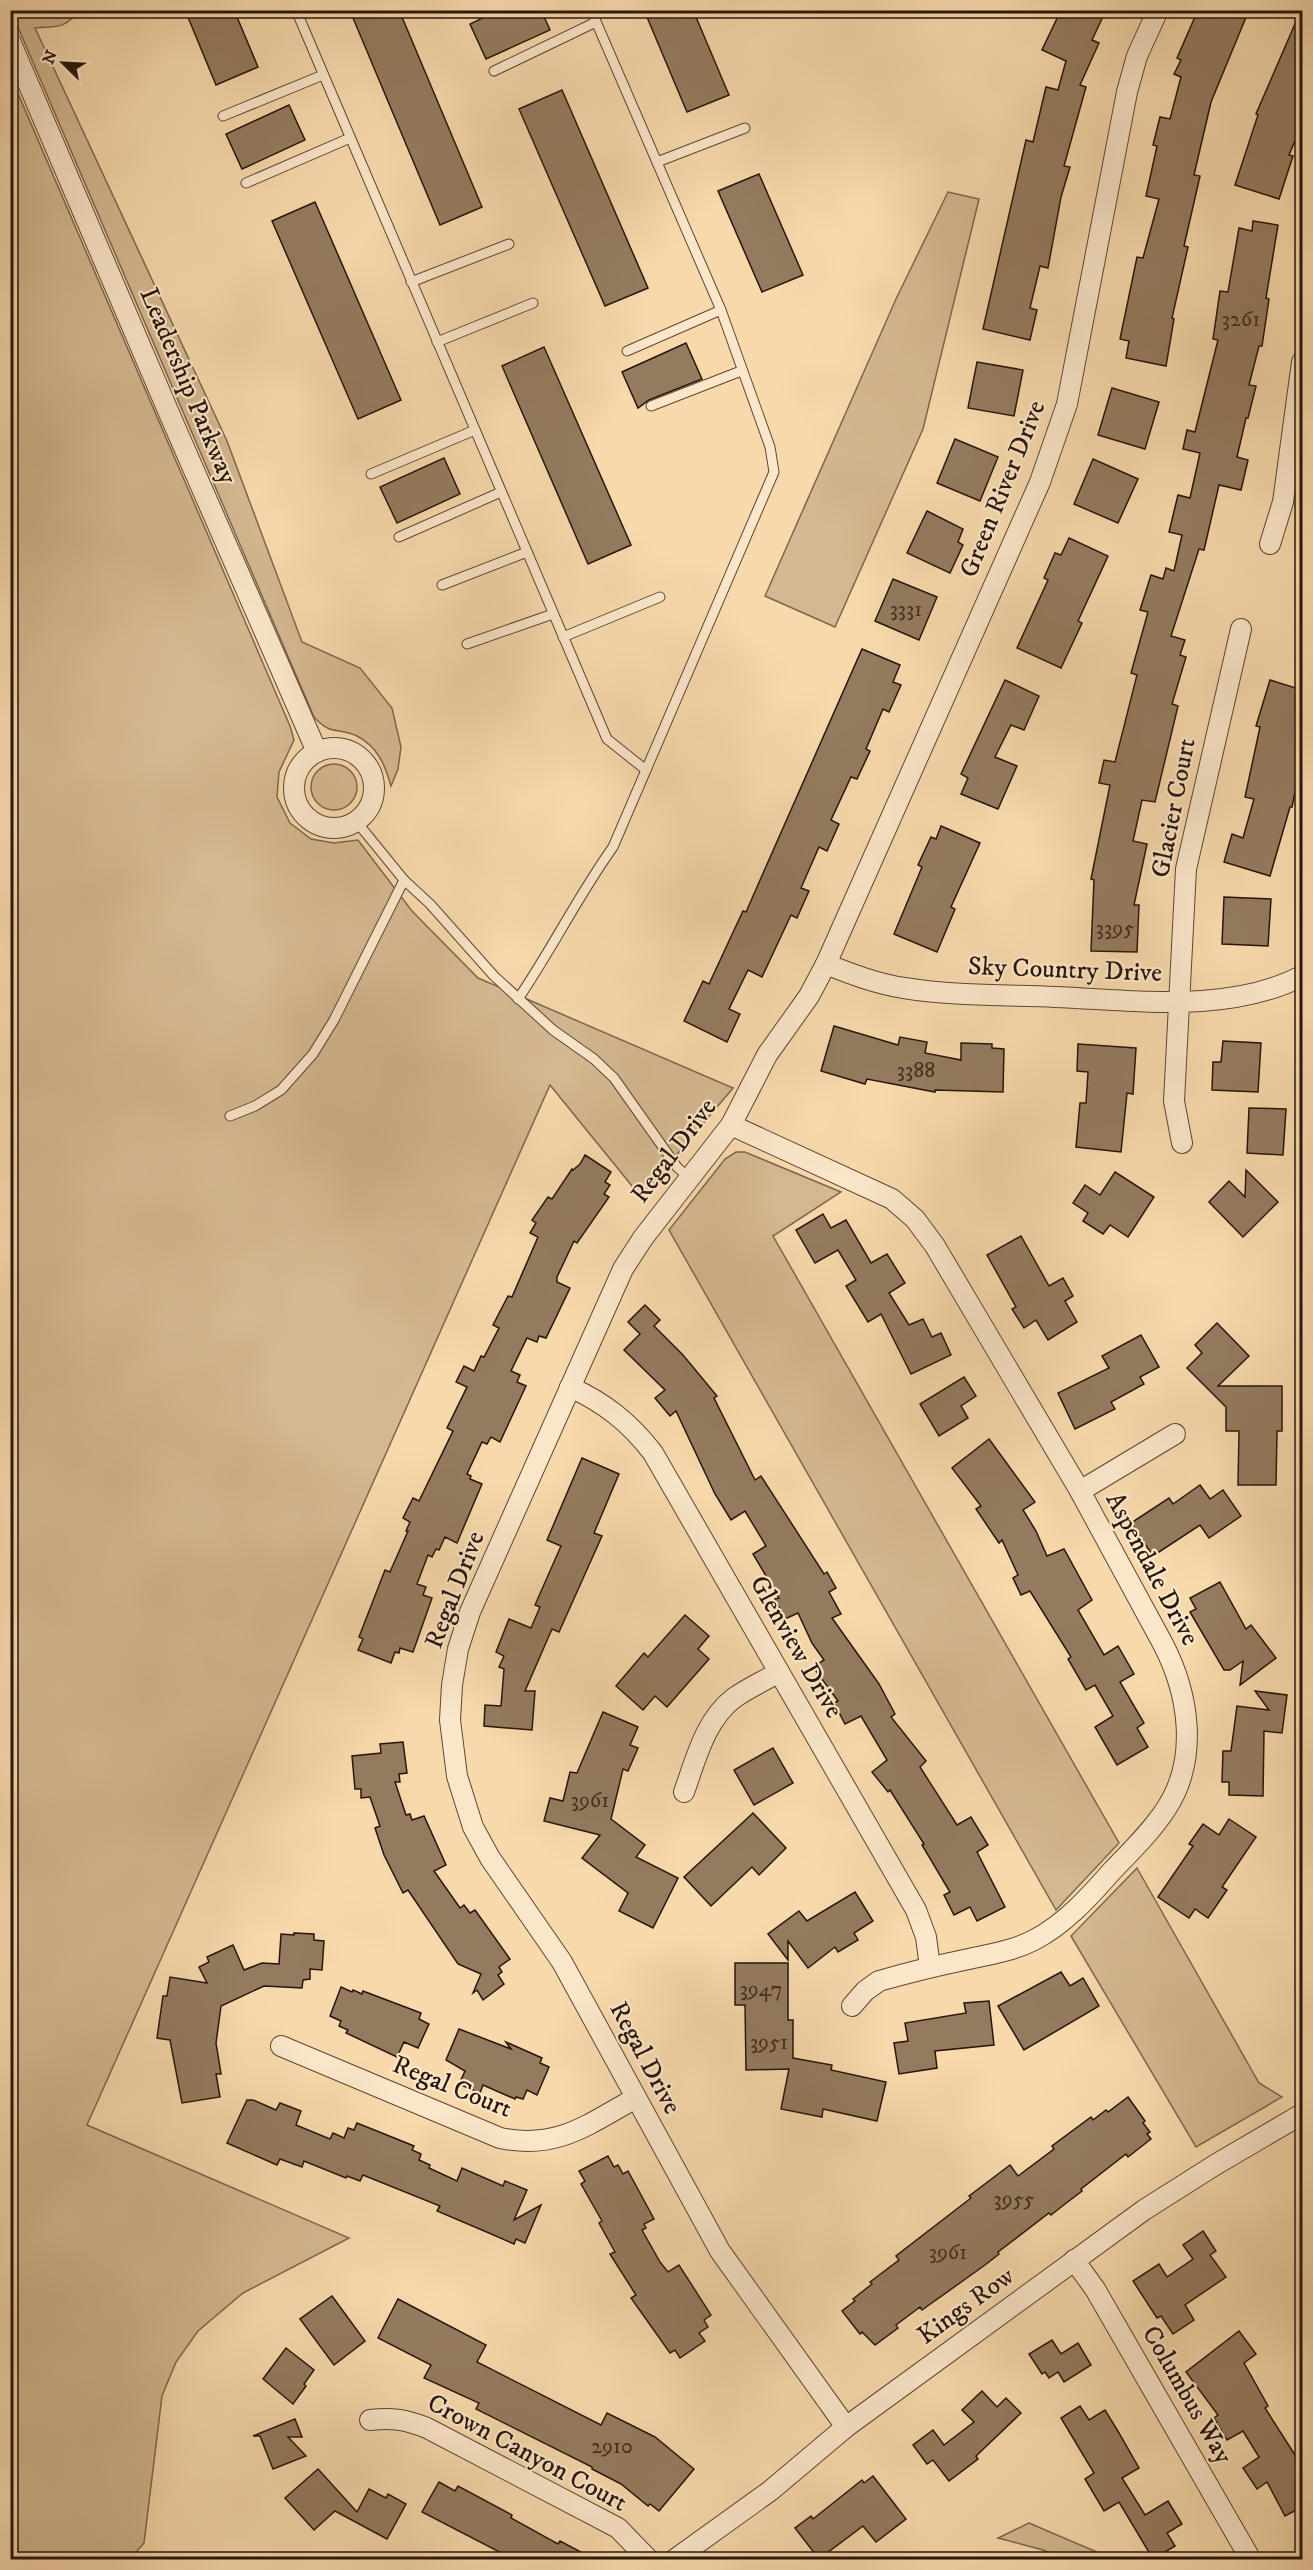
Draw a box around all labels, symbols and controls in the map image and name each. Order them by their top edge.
north arrow [33,33,93,93]
text: N [38,47,62,67]
street label: Leadership Parkway [132,283,244,490]
house number: 3261 [1222,306,1260,333]
street label: Green River Drive [953,396,1053,582]
house number: 3331 [890,596,922,623]
street label: Glacier Court [1144,735,1204,881]
house number: 3395 [1096,915,1134,942]
street label: Sky Country Drive [967,950,1163,990]
house number: 3388 [897,1057,935,1084]
street label: Regal Drive [624,1092,724,1210]
street label: Aspendale Drive [1098,1487,1206,1651]
street label: Regal Drive [418,1527,492,1653]
street label: Glenview Drive [742,1570,850,1724]
house number: 3961 [571,1787,609,1814]
house number: 3947 [740,1976,782,2003]
street label: Regal Drive [602,1996,688,2120]
house number: 3951 [750,2029,788,2056]
street label: Regal Court [388,2048,516,2126]
house number: 3955 [993,2186,1035,2213]
house number: 3961 [929,2239,967,2266]
street label: Kings Row [911,2260,1021,2352]
street label: Columbus Way [1134,2320,1240,2471]
street label: Crown Canyon Court [421,2386,633,2520]
house number: 2910 [591,2433,633,2460]

